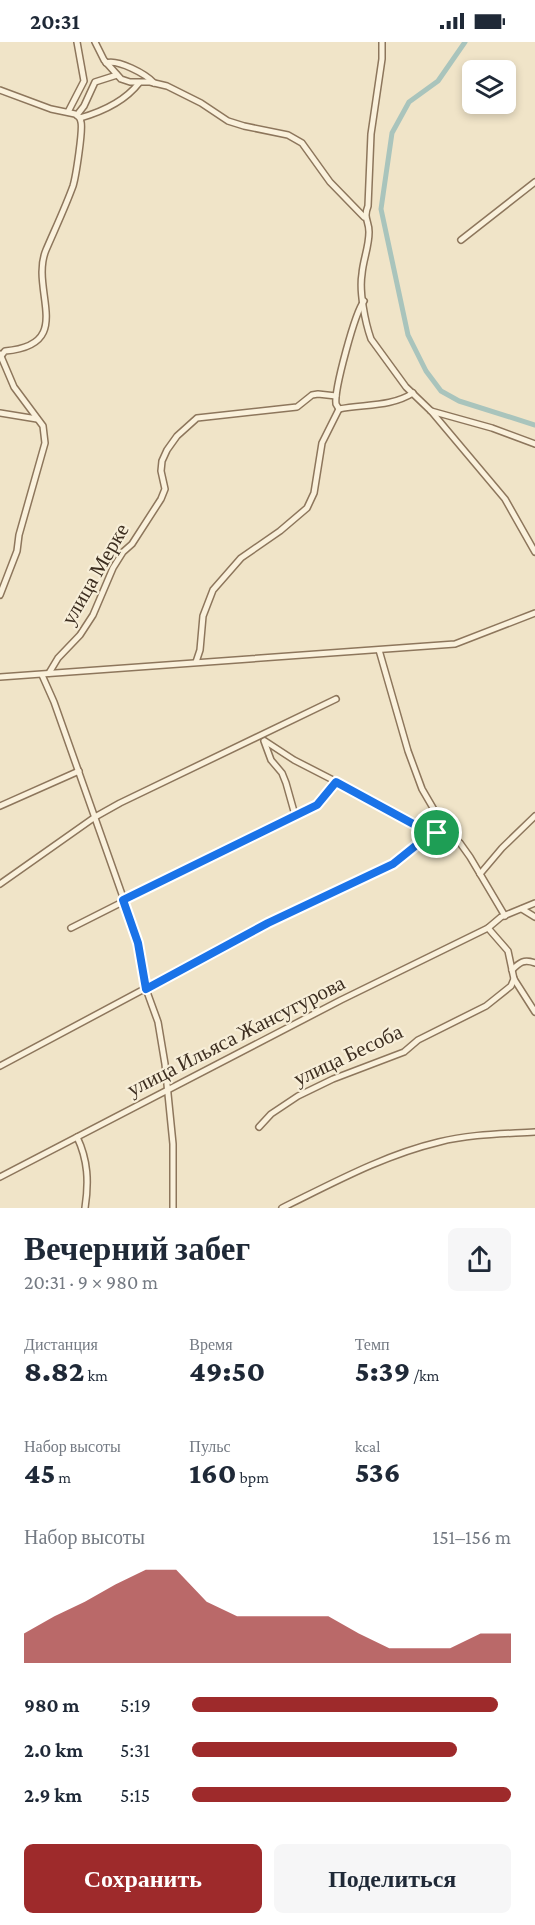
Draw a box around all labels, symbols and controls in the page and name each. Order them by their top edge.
text: 20:31 [30,9,80,34]
map controls [462,60,516,114]
button: layers [462,60,516,114]
street label: улица Мерке [56,519,134,629]
pin [411,807,462,858]
icon: arrive [420,816,453,849]
street label: улица Ильяса Жансугурова [123,970,349,1101]
street label: улица Бесоба [290,1019,407,1091]
button: share [448,1228,511,1291]
text: Вечерний забег [24,1230,250,1267]
text: 20:31 · 9 × 980 m [24,1271,158,1293]
text: Дистанция [24,1336,98,1353]
text: Время [189,1336,233,1353]
text: Темп [355,1336,390,1353]
text: 8.82 [24,1354,84,1387]
text: 49:50 [189,1354,265,1387]
text: 5:39 [355,1354,410,1387]
text: km [84,1367,108,1384]
text: /km [410,1367,439,1384]
text: Набор высоты [24,1438,121,1455]
text: Пульс [189,1438,231,1455]
text: kcal [355,1438,380,1455]
text: 536 [355,1455,400,1488]
text: 45 [24,1456,55,1489]
text: 160 [189,1456,237,1489]
text: m [55,1469,71,1486]
text: bpm [237,1469,269,1486]
text: Набор высоты [24,1526,145,1548]
text: 151–156 m [433,1526,511,1548]
text: 980 m [24,1694,80,1716]
text: 5:19 [120,1694,151,1716]
text: 2.0 km [24,1739,83,1761]
text: 5:31 [120,1739,150,1761]
text: 2.9 km [24,1784,82,1806]
text: 5:15 [120,1784,150,1806]
button: Сохранить [24,1844,262,1913]
button: Поделиться [274,1844,511,1913]

